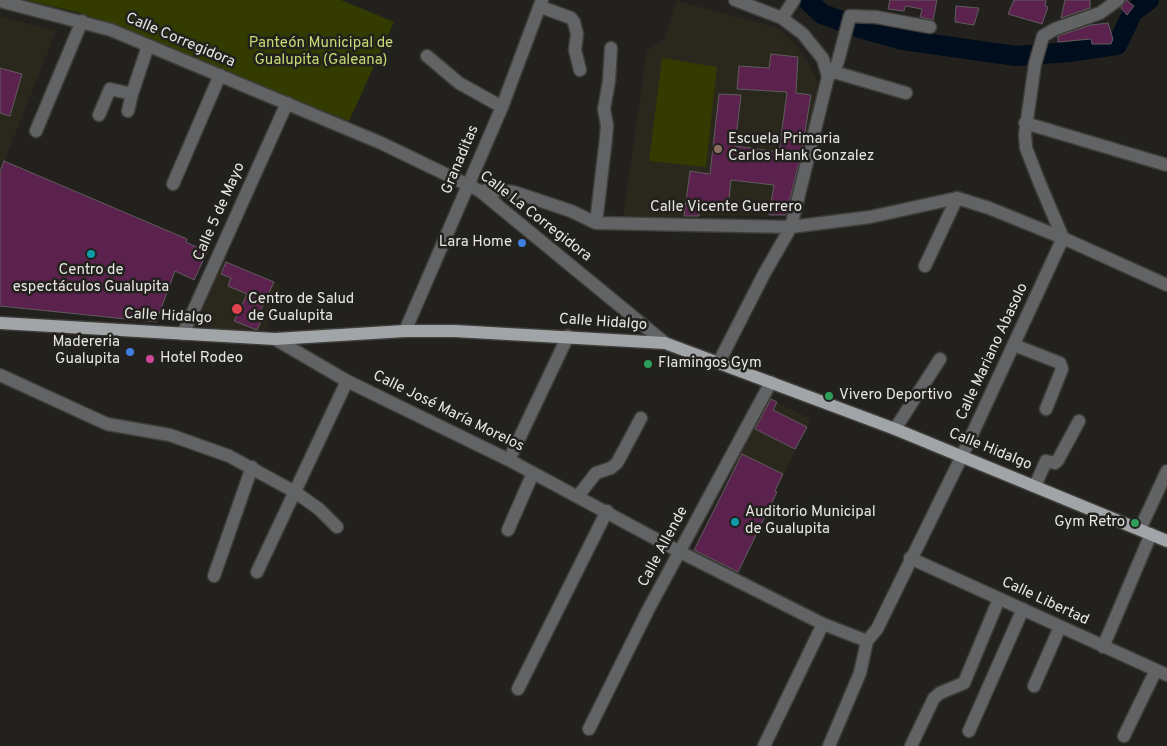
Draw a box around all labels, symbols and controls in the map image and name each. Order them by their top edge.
street label: Calle Corregidora [123,10,237,72]
park label: Panteón Municipal de Gualupita (Galeana) [249,35,393,70]
street label: Granaditas [438,123,484,197]
place label: Escuela Primaria Carlos Hank Gonzalez [728,131,874,166]
marker: Escuela Primaria Carlos Hank Gonzalez [712,143,724,155]
street label: Calle 5 de Mayo [190,160,250,264]
street label: Calle La Corregidora [476,168,594,266]
street label: Calle Vicente Guerrero [650,199,802,217]
place label: Lara Home [439,234,512,252]
marker: Lara Home [516,237,528,249]
marker: Centro de espectáculos Gualupita [85,248,97,260]
place label: Centro de espectáculos Gualupita [13,262,169,297]
street label: Calle Mariano Abasolo [953,281,1033,423]
place label: Centro de Salud de Gualupita [248,291,354,326]
marker: Centro de Salud de Gualupita [230,302,244,316]
street label: Calle Hidalgo [123,306,213,328]
street label: Calle Hidalgo [558,311,648,335]
place label: Madereria Gualupita [52,334,120,369]
marker: Madereria Gualupita [124,346,136,358]
place label: Hotel Rodeo [160,350,243,368]
marker: Hotel Rodeo [144,353,156,365]
place label: Flamingos Gym [658,355,762,373]
marker: Flamingos Gym [642,358,654,370]
street label: Calle José María Morelos [370,368,526,456]
place label: Vivero Deportivo [839,387,952,405]
marker: Vivero Deportivo [823,390,835,402]
street label: Calle Hidalgo [946,425,1034,475]
street label: Calle Allende [635,504,693,590]
place label: Auditorio Municipal de Gualupita [745,504,876,539]
place label: Gym Retro [1054,514,1125,532]
marker: Auditorio Municipal de Gualupita [729,516,741,528]
marker: Gym Retro [1129,517,1141,529]
street label: Calle Libertad [998,574,1092,630]

